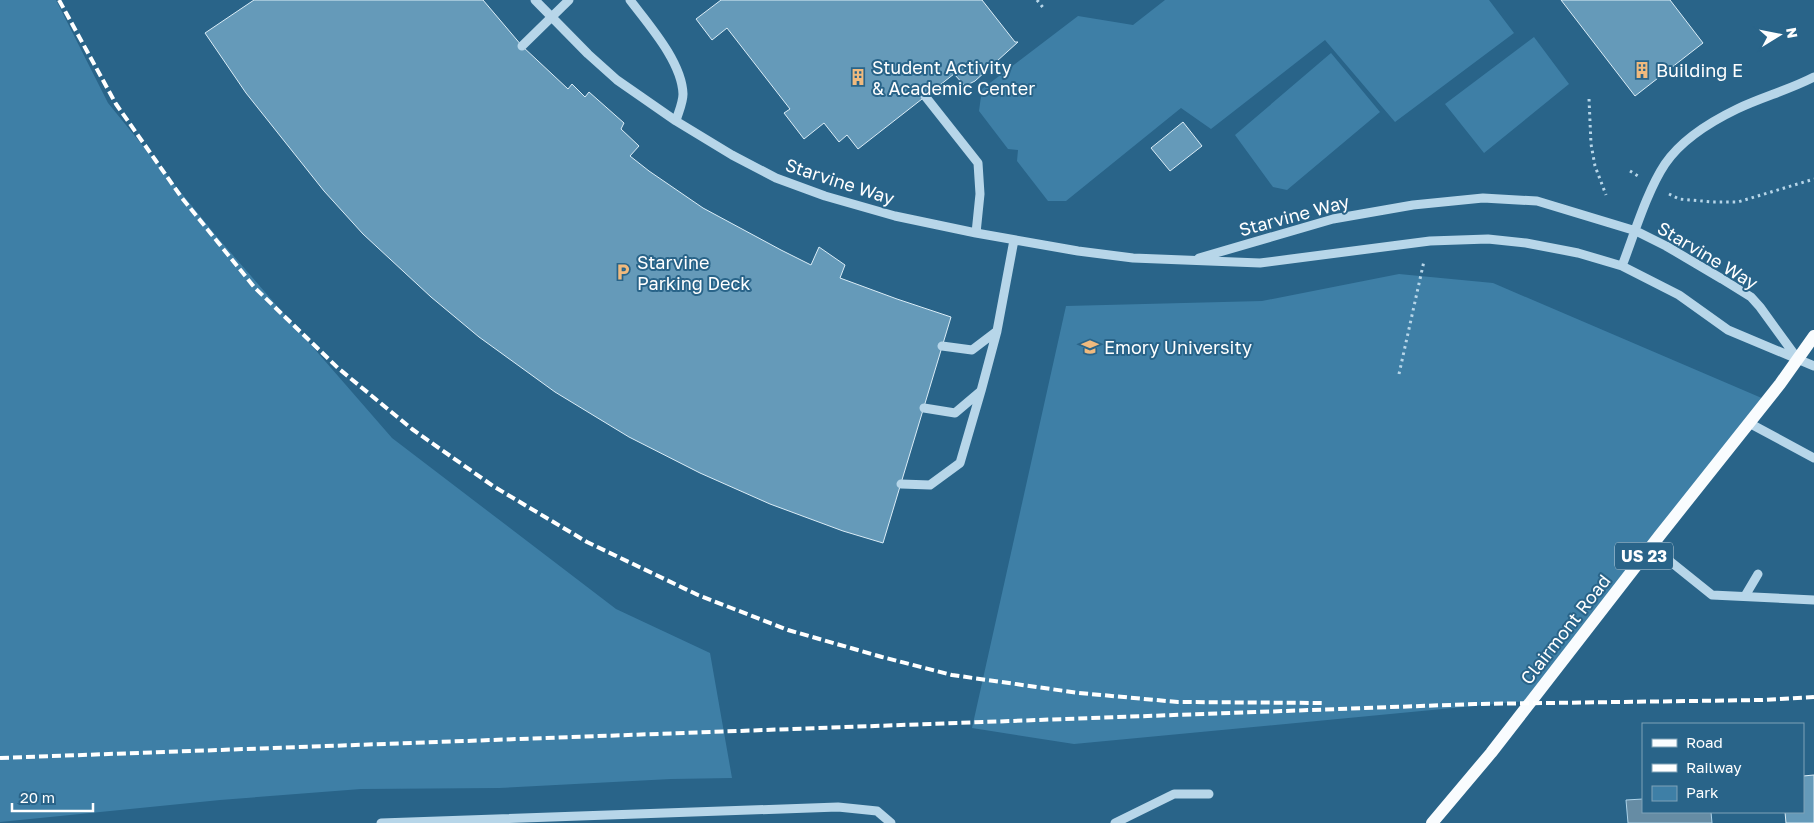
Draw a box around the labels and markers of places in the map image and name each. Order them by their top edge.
place label: Student Activity & Academic Center [872,56,1035,99]
place label: Building E [1656,59,1743,81]
building icon: Building E [1632,60,1652,80]
building icon: Student Activity & Academic Center [848,67,868,87]
place label: Starvine Parking Deck [637,251,750,294]
parking icon: Starvine Parking Deck [613,262,633,282]
place label: Emory University [1104,336,1252,358]
school or university icon: Emory University [1080,337,1100,357]

